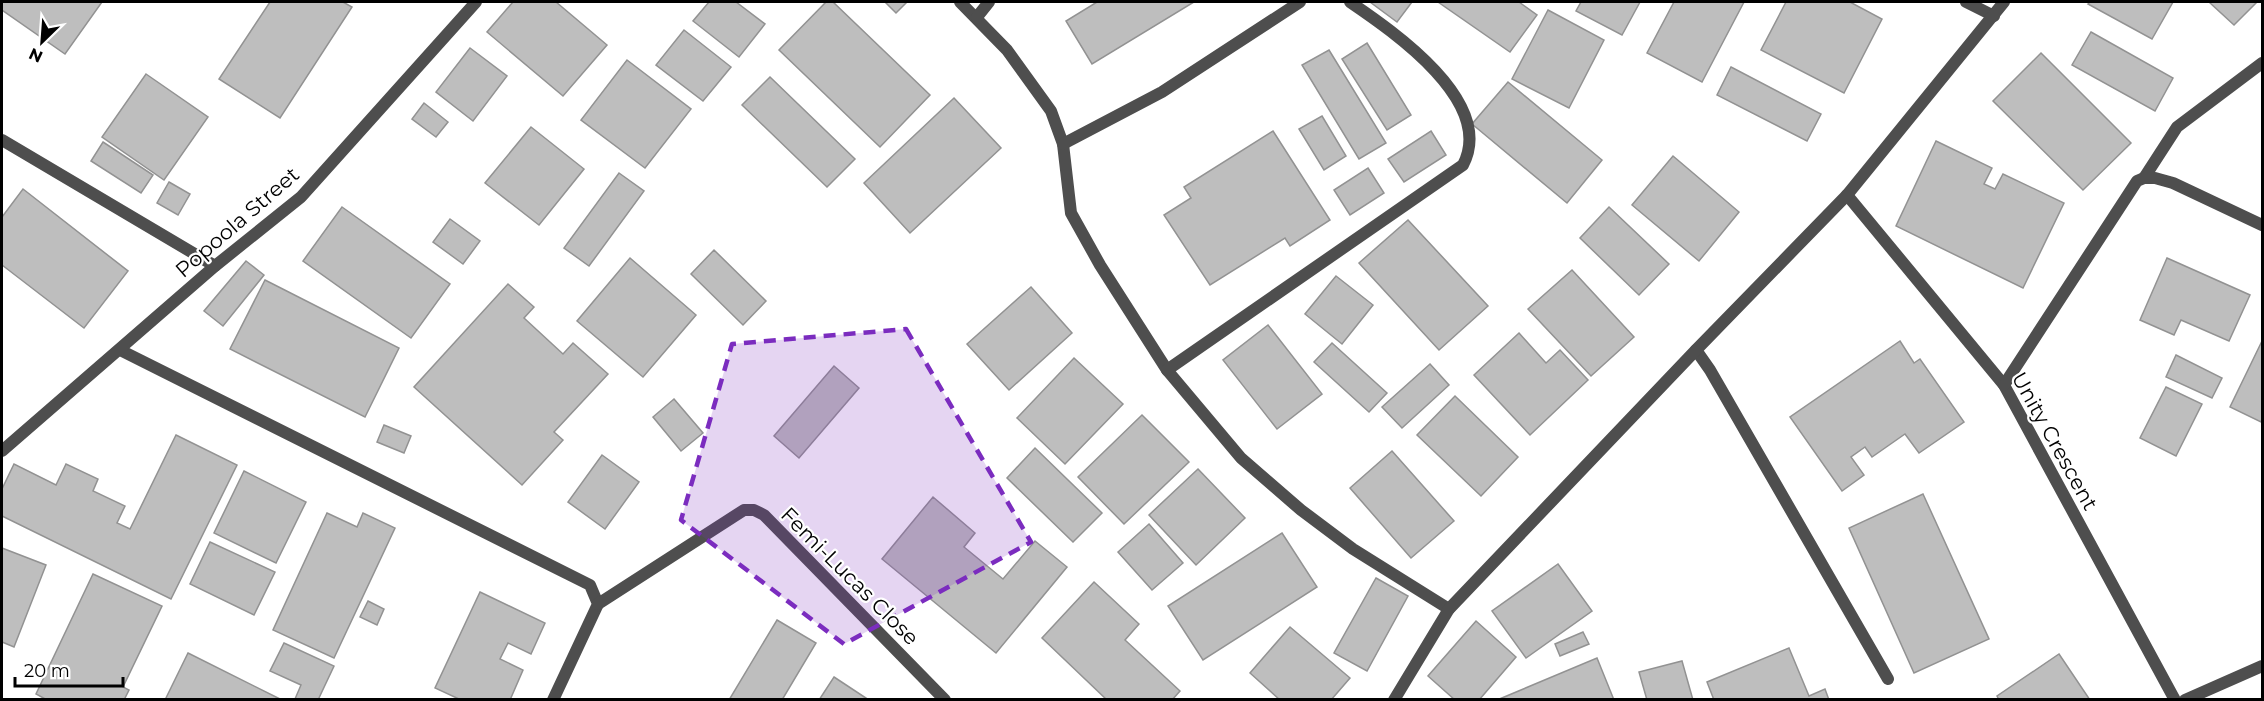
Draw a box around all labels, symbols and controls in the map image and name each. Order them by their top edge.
north arrow [12,12,72,72]
text: N [26,44,46,66]
street label: Popoola Street [170,162,304,282]
street label: Unity Crescent [2007,368,2103,514]
street label: Femi-Lucas Close [776,502,924,650]
scale bar [15,650,123,688]
text: 20 m [24,660,70,682]

